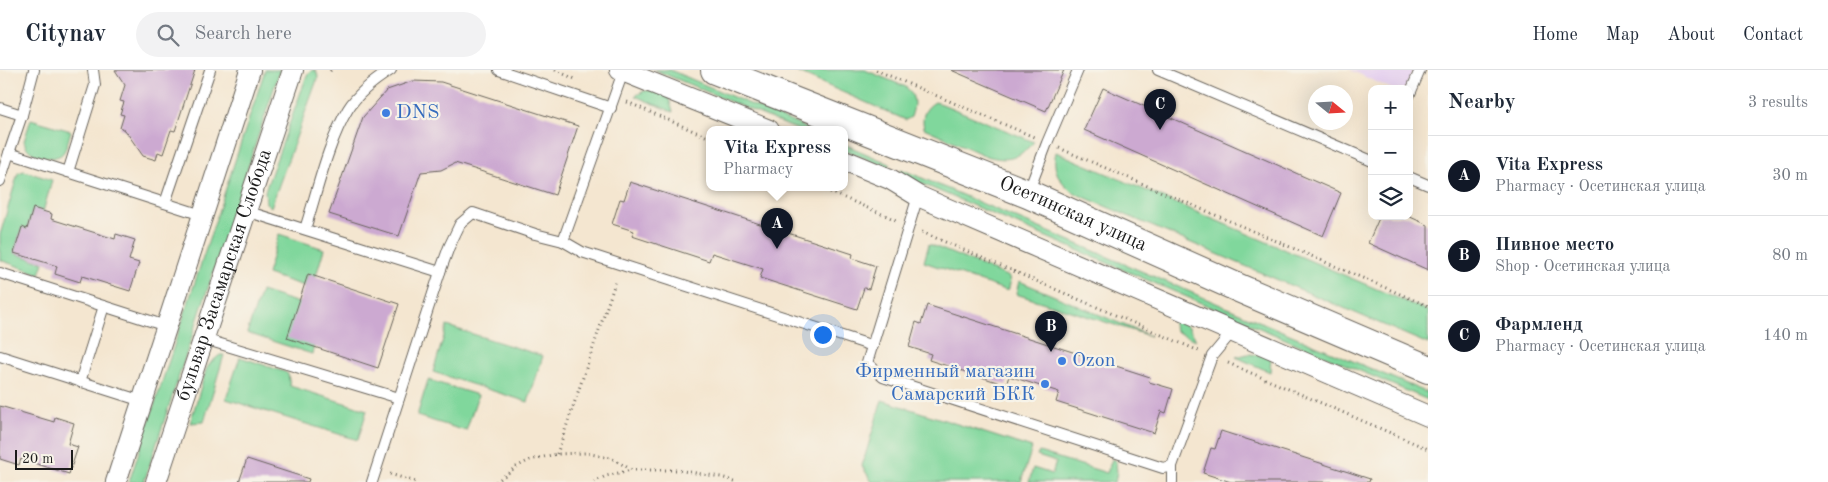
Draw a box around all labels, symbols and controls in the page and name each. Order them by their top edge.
search box [136,12,486,57]
icon: search [154,21,182,49]
text: Citynav [25,23,106,47]
text: Search here [194,25,292,44]
text: Home [1532,26,1578,44]
text: Map [1606,26,1639,44]
text: About [1667,26,1715,44]
text: Contact [1743,26,1803,44]
north arrow [1308,85,1353,130]
map controls [1368,85,1413,220]
button: + [1368,85,1413,130]
pin: C [1144,89,1176,130]
text: Nearby [1448,92,1516,113]
text: 3 results [1748,95,1808,111]
place label: DNS [396,103,439,123]
marker: DNS [380,107,392,119]
popup [706,126,848,191]
button: − [1368,130,1413,175]
text: Vita Express [723,139,831,158]
street label: бульвар Засамарская Слобода [174,147,276,404]
text: Vita Express [1495,156,1603,175]
text: Pharmacy [723,162,793,178]
text: A [1458,168,1470,184]
text: 30 m [1772,168,1808,184]
street label: Осетинская улица [996,174,1150,256]
button: layers [1368,175,1413,220]
text: Pharmacy · Осетинская улица [1495,179,1706,195]
pin: A [761,208,793,249]
text: Пивное место [1495,236,1614,255]
text: B [1458,248,1470,264]
text: 80 m [1772,248,1808,264]
text: Shop · Осетинская улица [1495,259,1670,275]
pin: B [1035,311,1067,352]
text: Фармленд [1495,316,1583,335]
your location [810,322,836,348]
text: C [1459,328,1469,344]
text: 140 m [1763,328,1808,344]
text: Pharmacy · Осетинская улица [1495,339,1706,355]
place label: Ozon [1072,351,1116,371]
marker: Ozon [1056,355,1068,367]
place label: Фирменный магазин Самарский БКК [855,362,1035,405]
marker: Фирменный магазин Самарский БКК [1039,378,1051,390]
scale bar [15,447,72,470]
text: 20 m [22,452,53,466]

